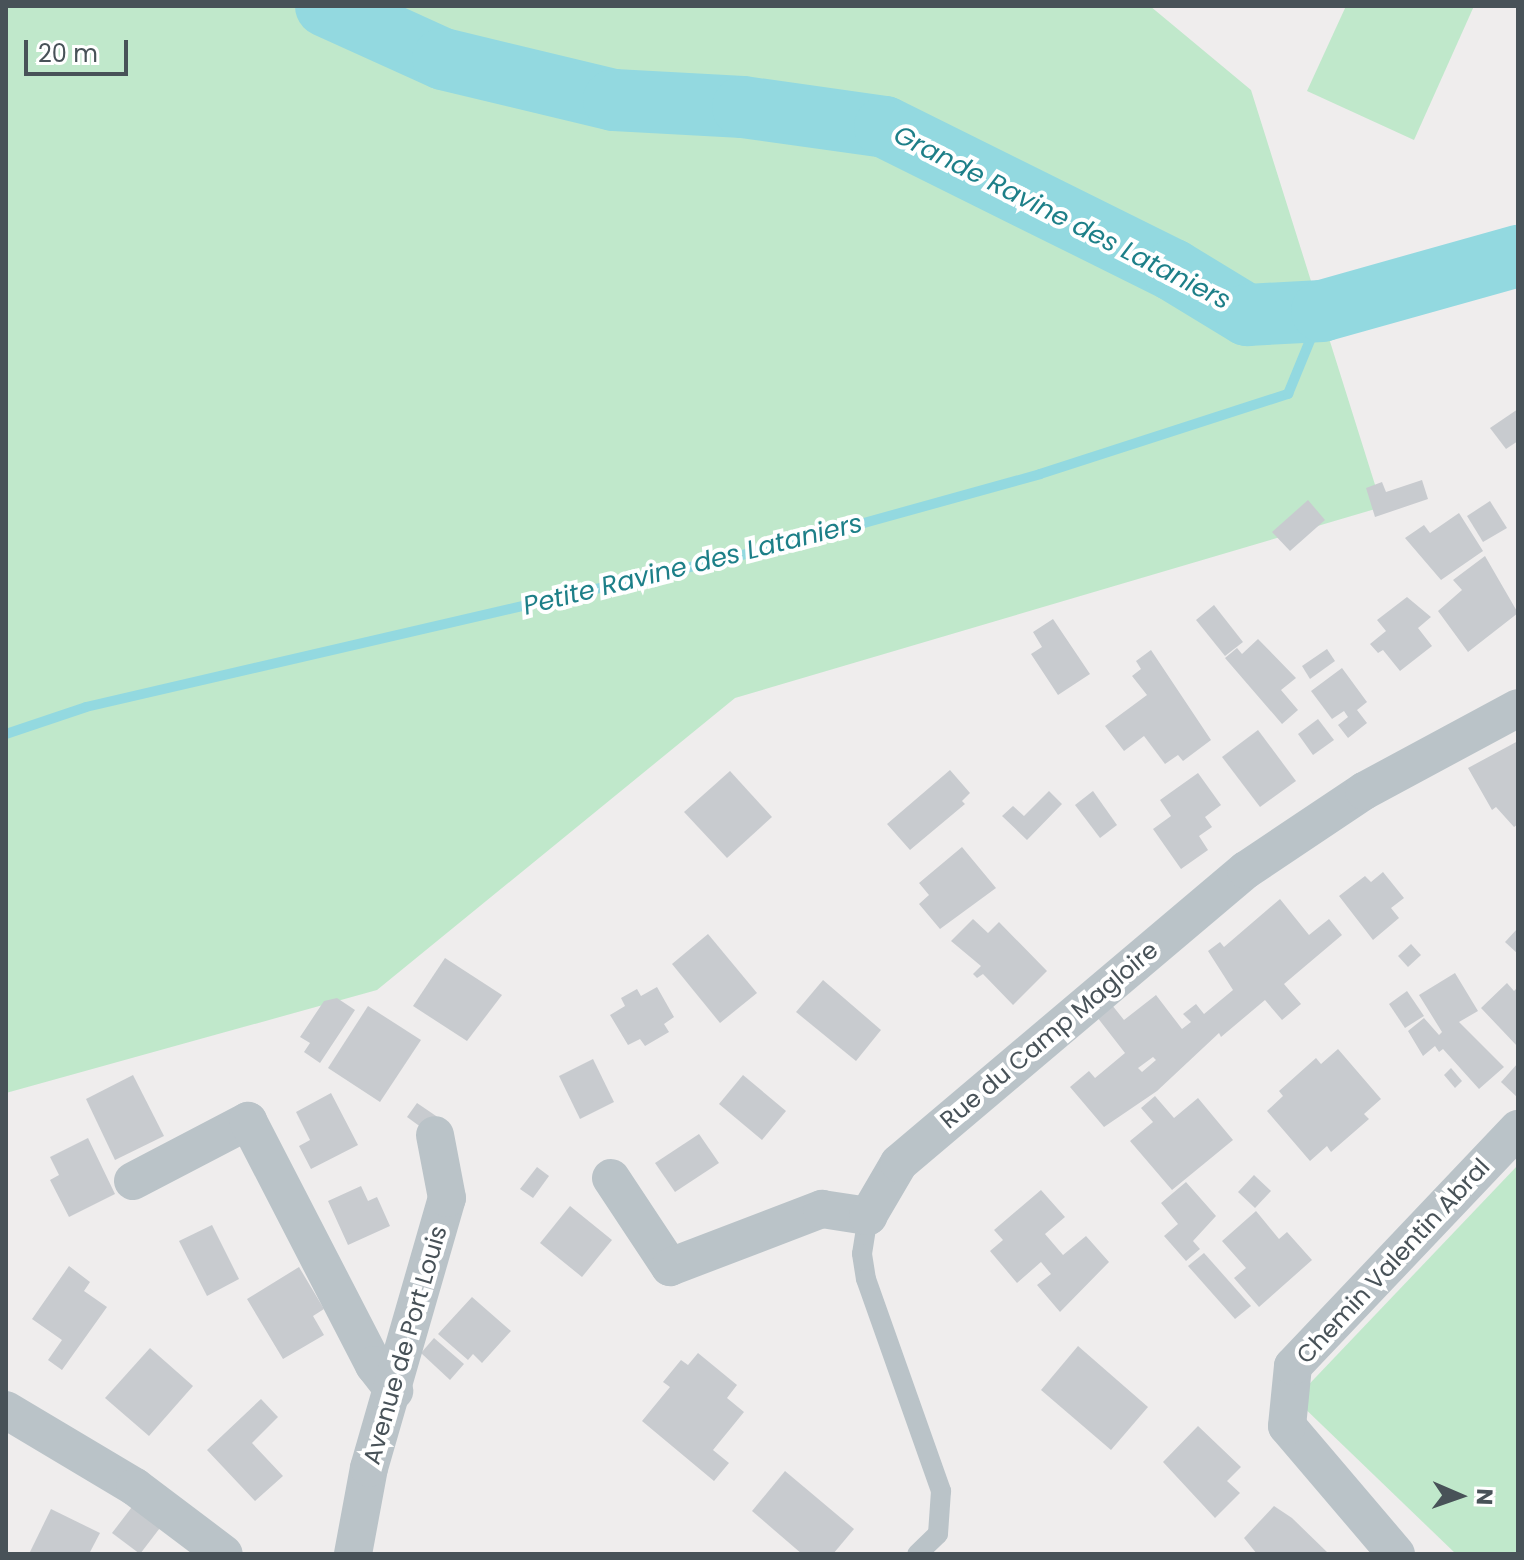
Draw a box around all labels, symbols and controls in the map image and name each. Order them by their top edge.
scale bar [28,24,132,74]
text: 20 m [38,37,98,70]
water label: Grande Ravine des Lataniers [888,119,1236,317]
water label: Petite Ravine des Lataniers [520,508,866,622]
street label: Rue du Camp Magloire [934,935,1164,1135]
street label: Chemin Valentin Abral [1291,1153,1495,1369]
street label: Avenue de Port Louis [357,1222,453,1468]
north arrow [1420,1456,1500,1536]
text: N [1469,1488,1500,1506]

